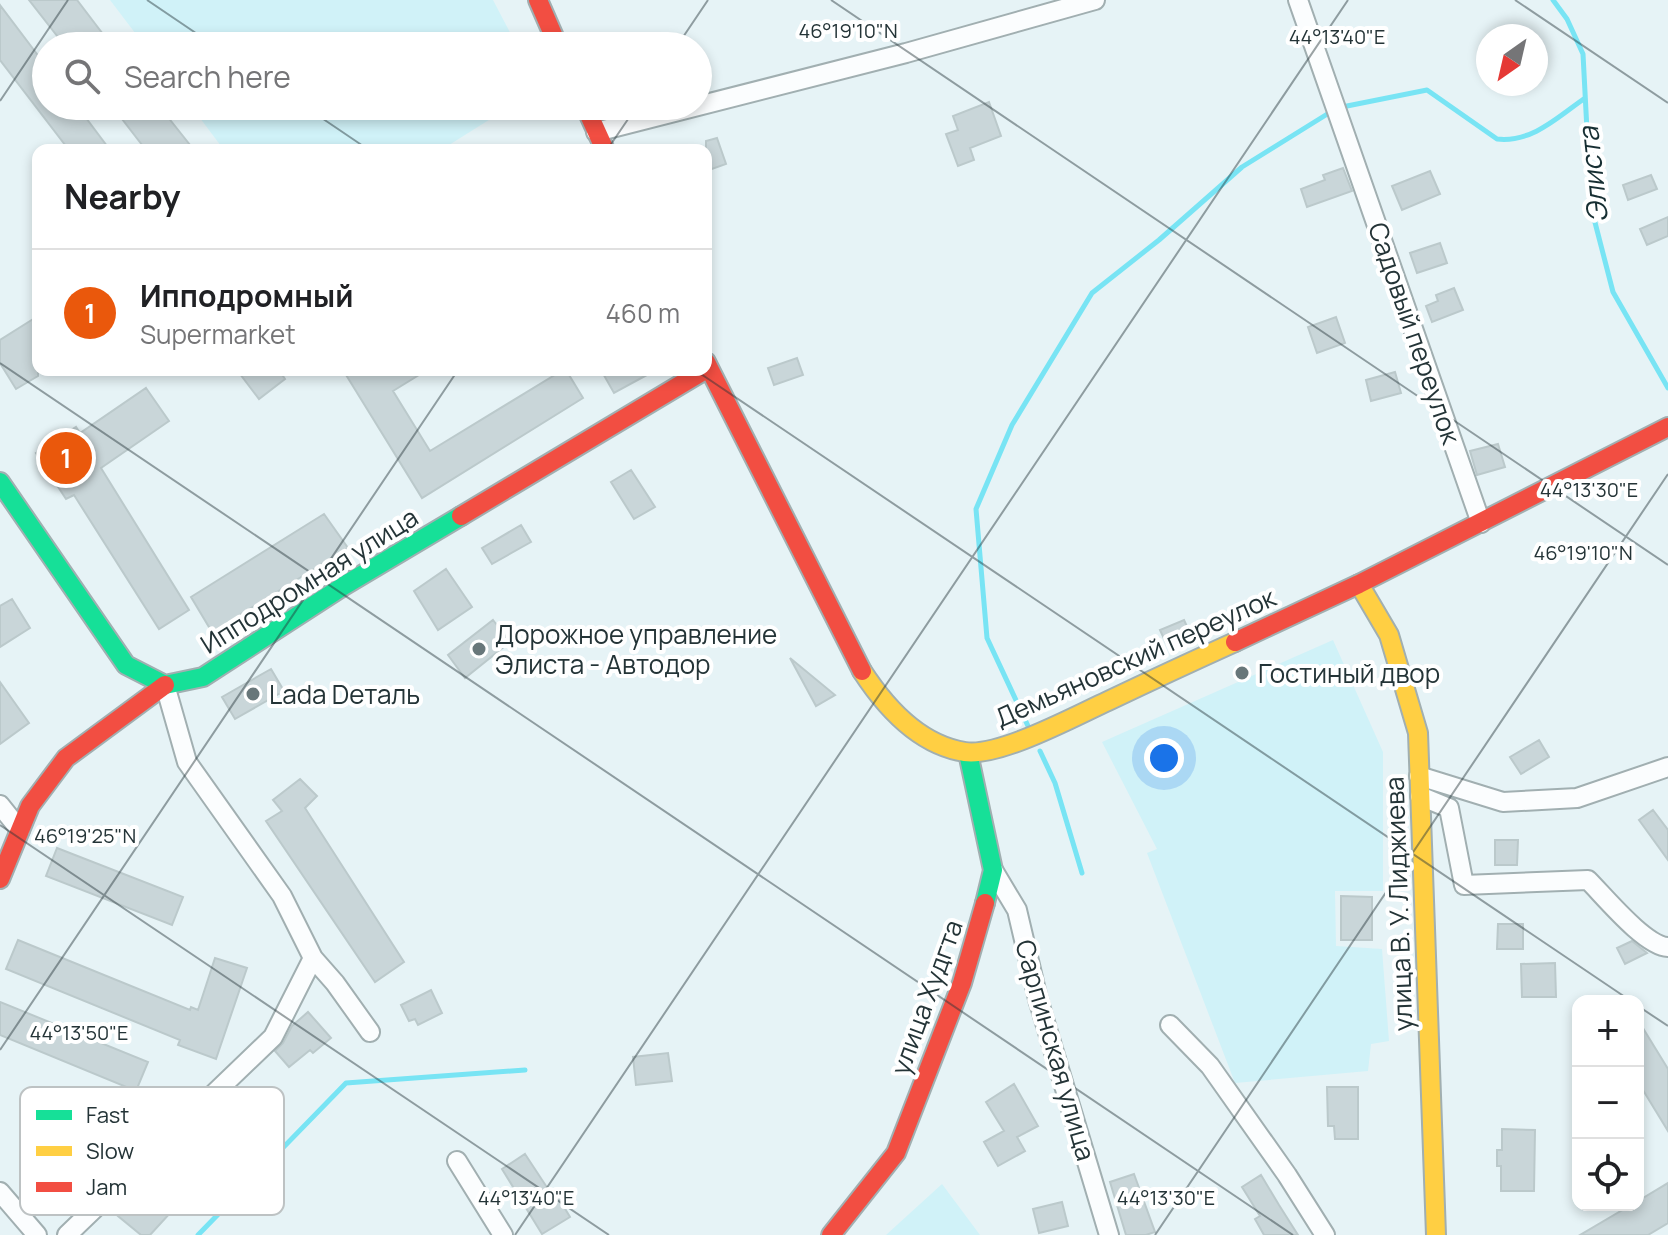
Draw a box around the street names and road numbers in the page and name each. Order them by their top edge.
street label: Садовый переулок [1360,217,1470,450]
street label: Ипподромная улица [193,499,425,661]
street label: Демьяновский переулок [989,578,1282,735]
street label: улица В. У. Лиджиева [1376,776,1420,1032]
street label: улица Худгта [881,915,971,1079]
street label: Сарпинская улица [1007,935,1105,1165]

